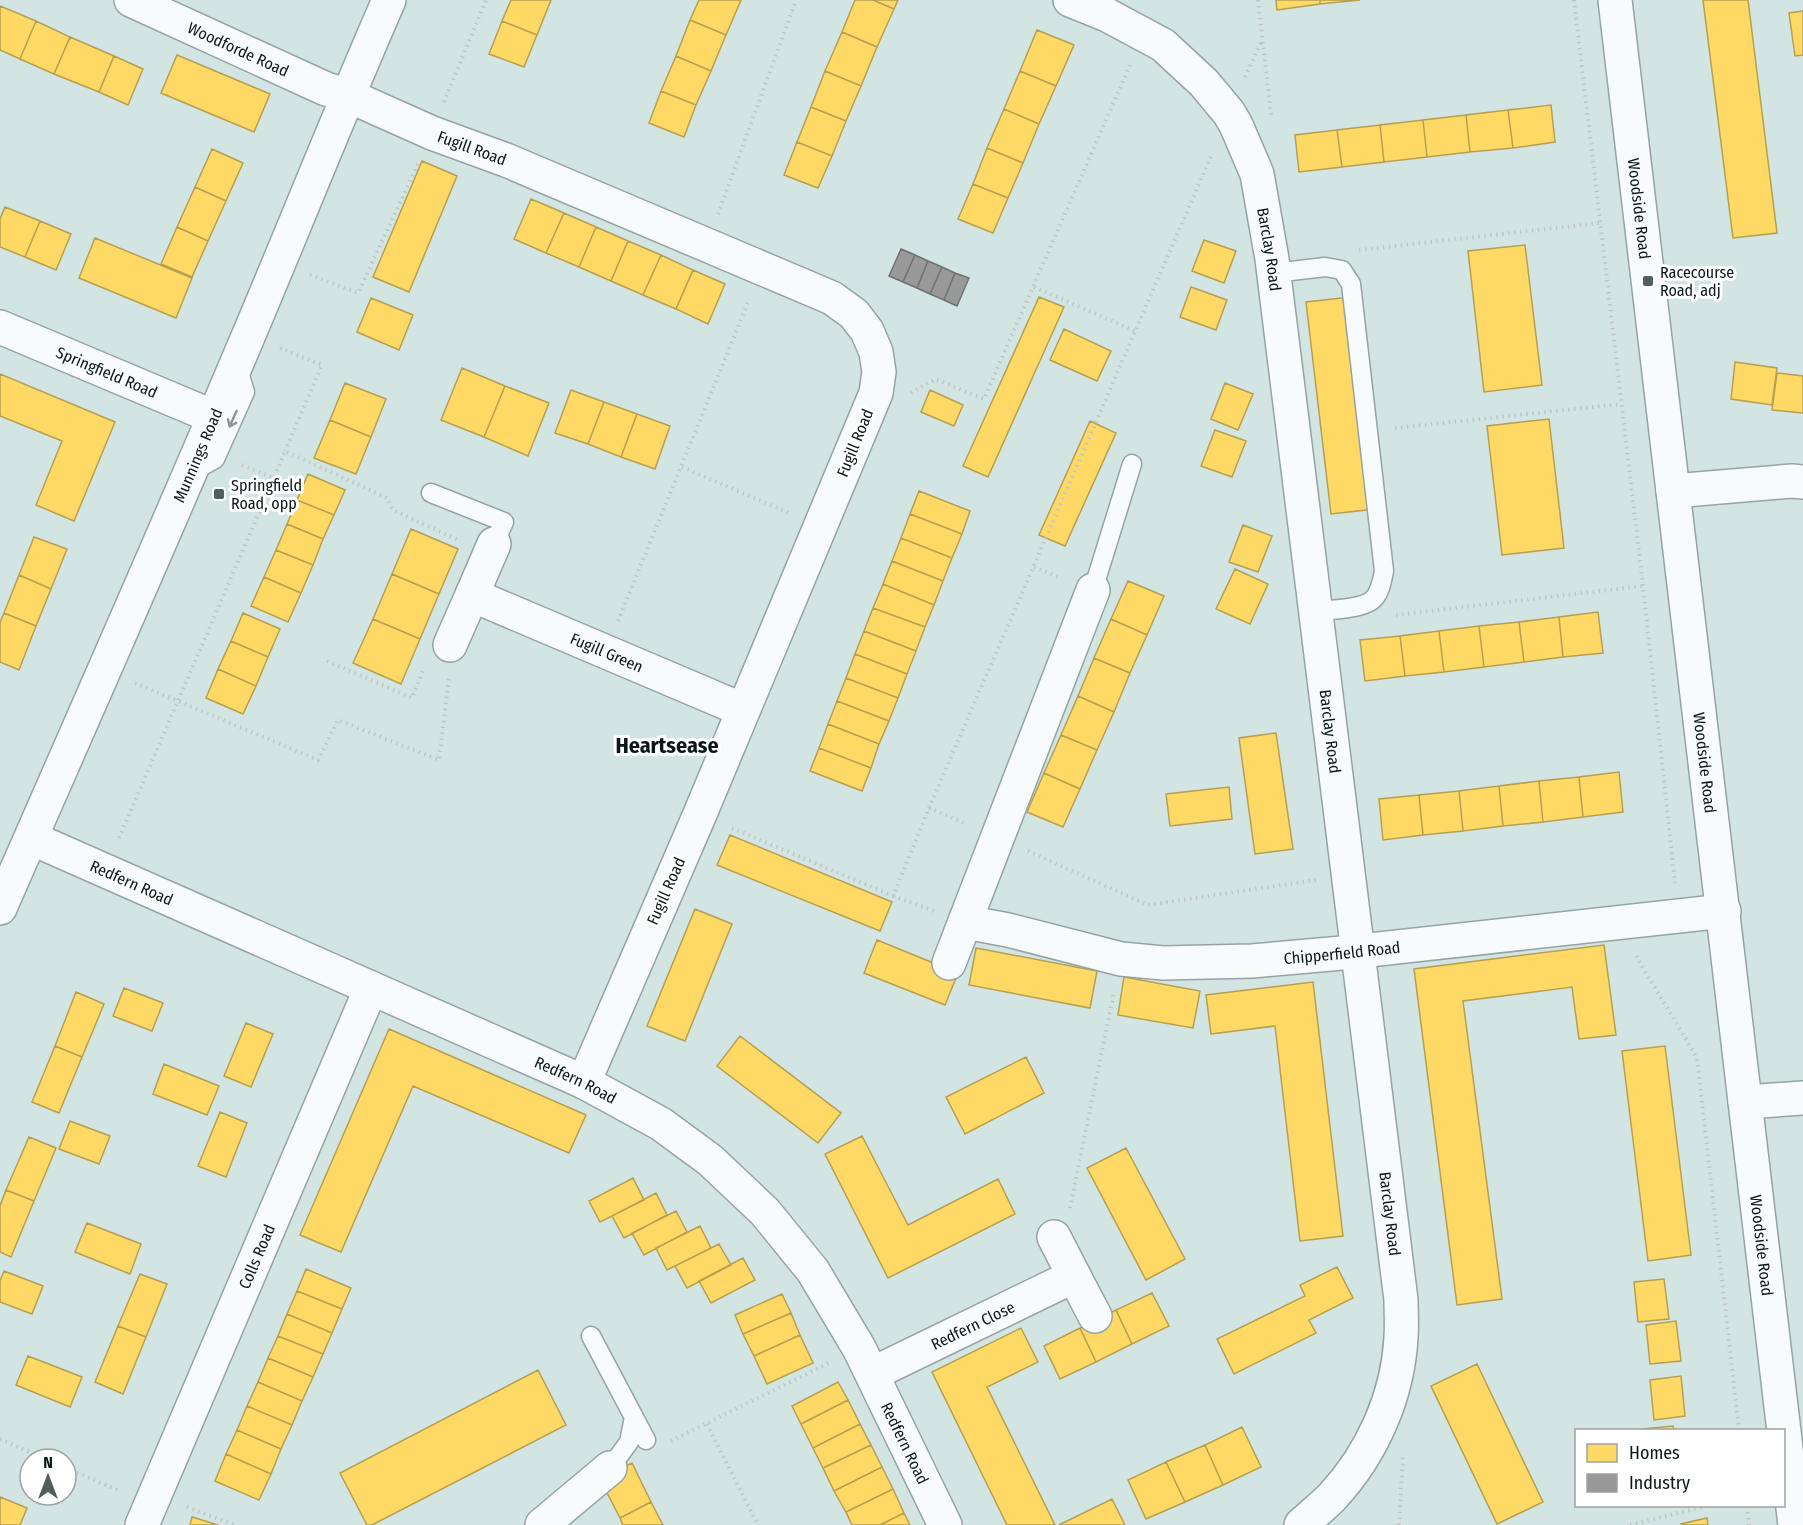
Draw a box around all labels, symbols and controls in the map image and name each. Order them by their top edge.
street label: Woodforde Road [185,18,292,80]
street label: Fugill Road [435,126,509,169]
street label: Woodside Road [1624,157,1655,260]
street label: Barclay Road [1254,206,1285,292]
place label: Racecourse Road, adj [1660,263,1734,300]
marker: Racecourse Road, adj [1641,274,1655,288]
street label: Springfield Road [53,342,160,402]
street label: Munnings Road [169,405,226,505]
street label: Fugill Road [833,406,877,480]
one-way arrow [227,409,238,427]
place label: Springfield Road, opp [231,476,302,513]
marker: Springfield Road, opp [212,487,226,501]
street label: Fugill Green [568,628,646,676]
street label: Barclay Road [1316,688,1345,775]
street label: Woodside Road [1690,711,1720,814]
district label: Heartsease [615,732,719,759]
street label: Fugill Road [643,854,689,928]
street label: Redfern Road [87,856,176,909]
street label: Chipperfield Road [1283,937,1401,968]
street label: Redfern Road [532,1052,620,1108]
street label: Barclay Road [1376,1171,1405,1257]
street label: Woodside Road [1747,1194,1777,1297]
street label: Colls Road [234,1221,279,1292]
street label: Redfern Close [928,1297,1018,1353]
street label: Redfern Road [877,1399,933,1487]
legend [1575,1429,1785,1507]
text: Homes [1629,1442,1680,1464]
north arrow [18,1447,78,1507]
text: N [43,1453,53,1472]
text: Industry [1629,1472,1690,1494]

